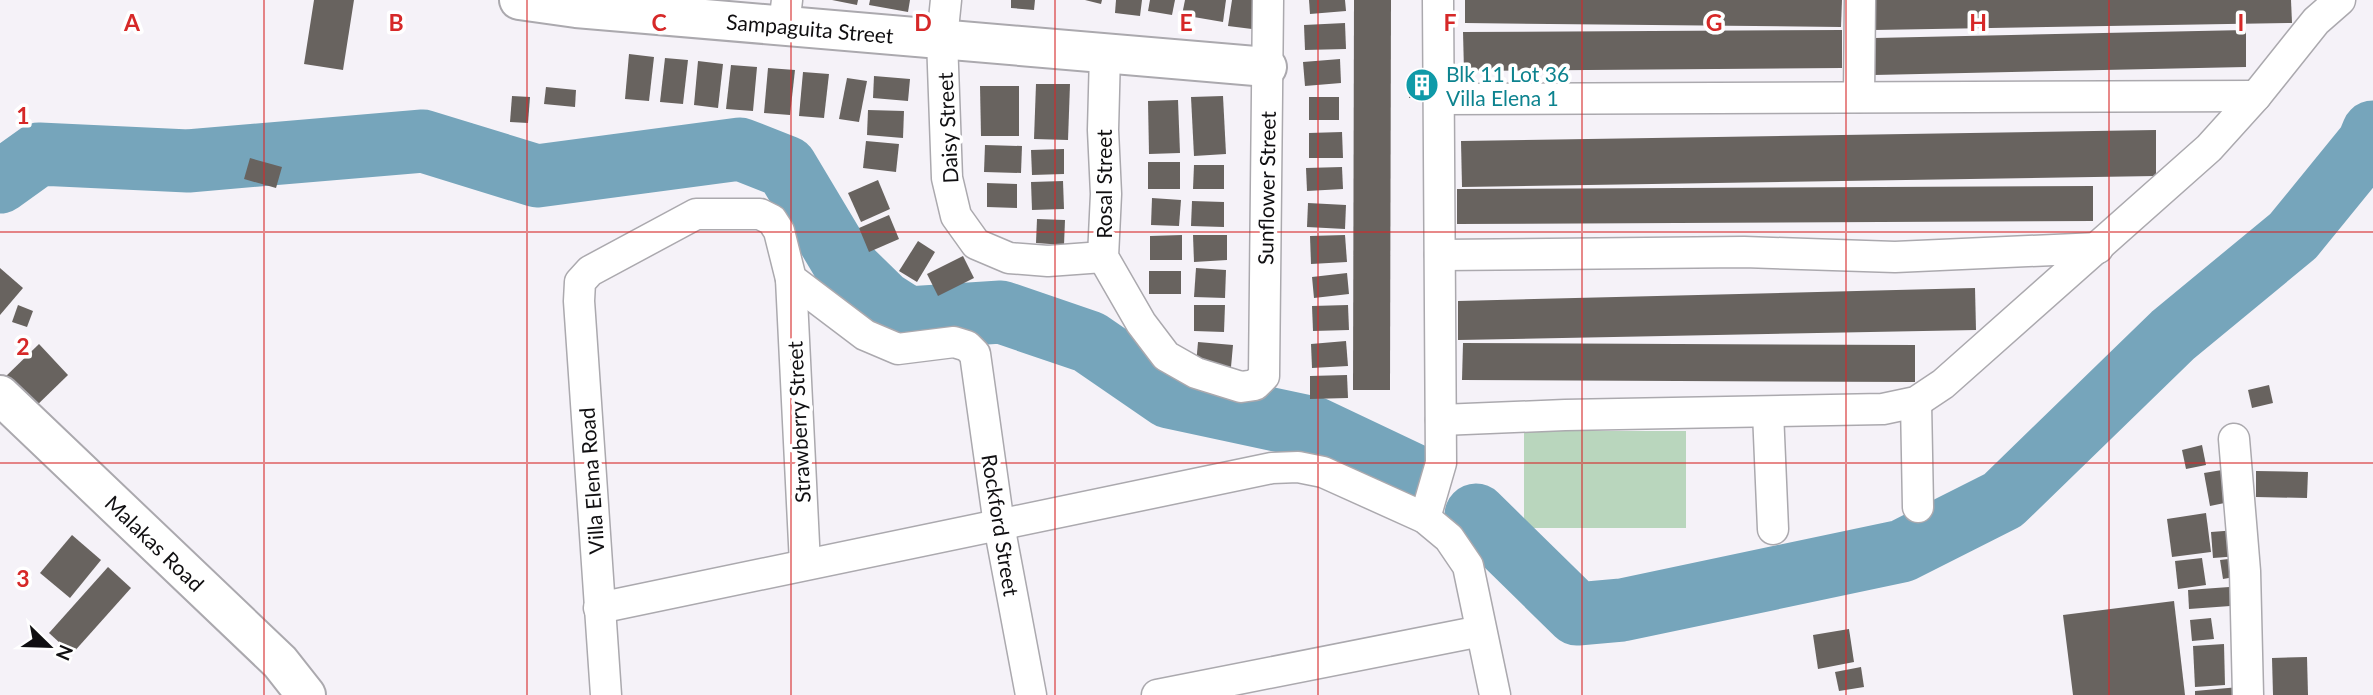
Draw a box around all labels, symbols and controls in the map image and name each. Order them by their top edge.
text: A [123,8,141,36]
text: B [388,8,404,36]
text: C [651,8,667,36]
street label: Sampaguita Street [725,8,895,48]
text: D [914,8,932,36]
text: E [1179,8,1193,36]
text: F [1443,8,1457,36]
text: G [1706,8,1722,36]
text: H [1969,8,1987,36]
text: I [2238,8,2244,36]
place label: Blk 11 Lot 36 Villa Elena 1 [1446,61,1569,110]
building icon: Blk 11 Lot 36 Villa Elena 1 [1403,66,1441,104]
street label: Daisy Street [932,71,962,184]
text: 1 [16,101,30,129]
street label: Sunflower Street [1252,110,1280,265]
street label: Rosal Street [1091,129,1116,239]
text: 2 [16,332,30,360]
street label: Strawberry Street [781,340,815,504]
street label: Villa Elena Road [573,407,609,555]
street label: Rockford Street [977,452,1025,598]
street label: Malakas Road [101,490,209,596]
text: 3 [16,564,30,592]
north arrow [14,611,84,681]
text: N [52,642,79,664]

